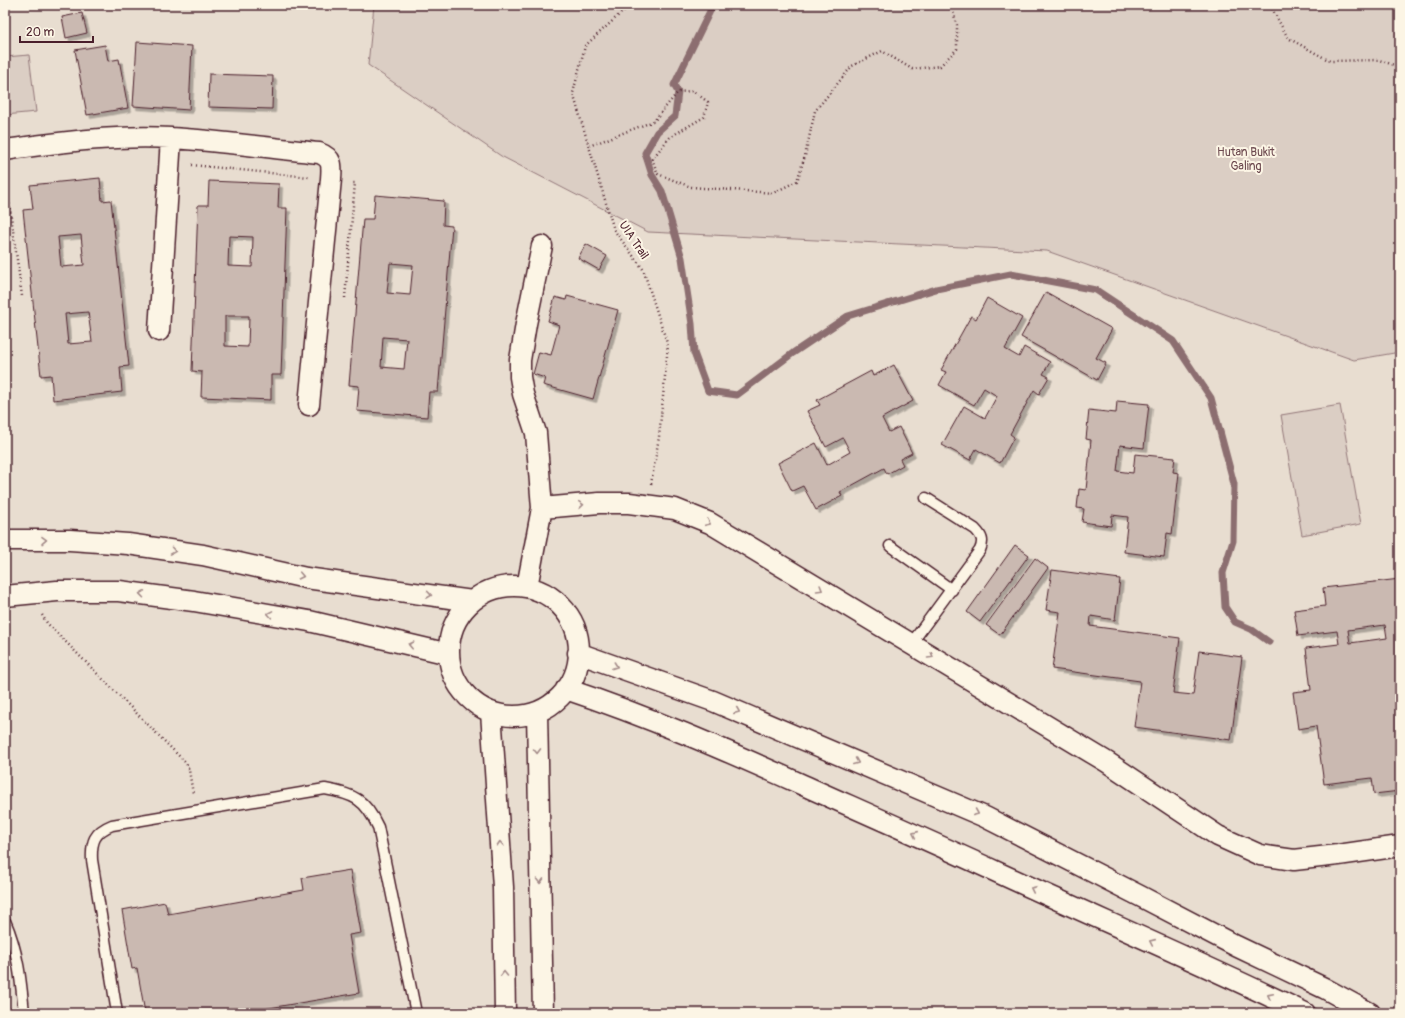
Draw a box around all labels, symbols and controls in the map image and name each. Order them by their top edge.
scale bar [20,18,93,44]
text: 20 m [26,25,55,40]
park label: Hutan Bukit Galing [1217,145,1275,174]
street label: UIA Trail [615,218,652,262]
one-way arrow [578,501,584,510]
one-way arrow [704,518,712,526]
one-way arrow [41,536,47,544]
one-way arrow [170,546,176,555]
one-way arrow [298,572,304,580]
one-way arrow [816,585,823,592]
one-way arrow [139,590,145,599]
one-way arrow [426,590,432,599]
one-way arrow [267,610,273,619]
one-way arrow [408,642,414,650]
one-way arrow [927,652,934,659]
one-way arrow [611,661,618,670]
one-way arrow [733,707,740,715]
one-way arrow [533,748,542,754]
one-way arrow [853,758,860,766]
one-way arrow [972,809,979,817]
one-way arrow [912,831,919,839]
one-way arrow [496,841,505,847]
one-way arrow [536,878,544,884]
one-way arrow [1030,886,1038,894]
one-way arrow [1148,939,1155,947]
one-way arrow [500,971,508,977]
one-way arrow [1267,993,1274,1001]

